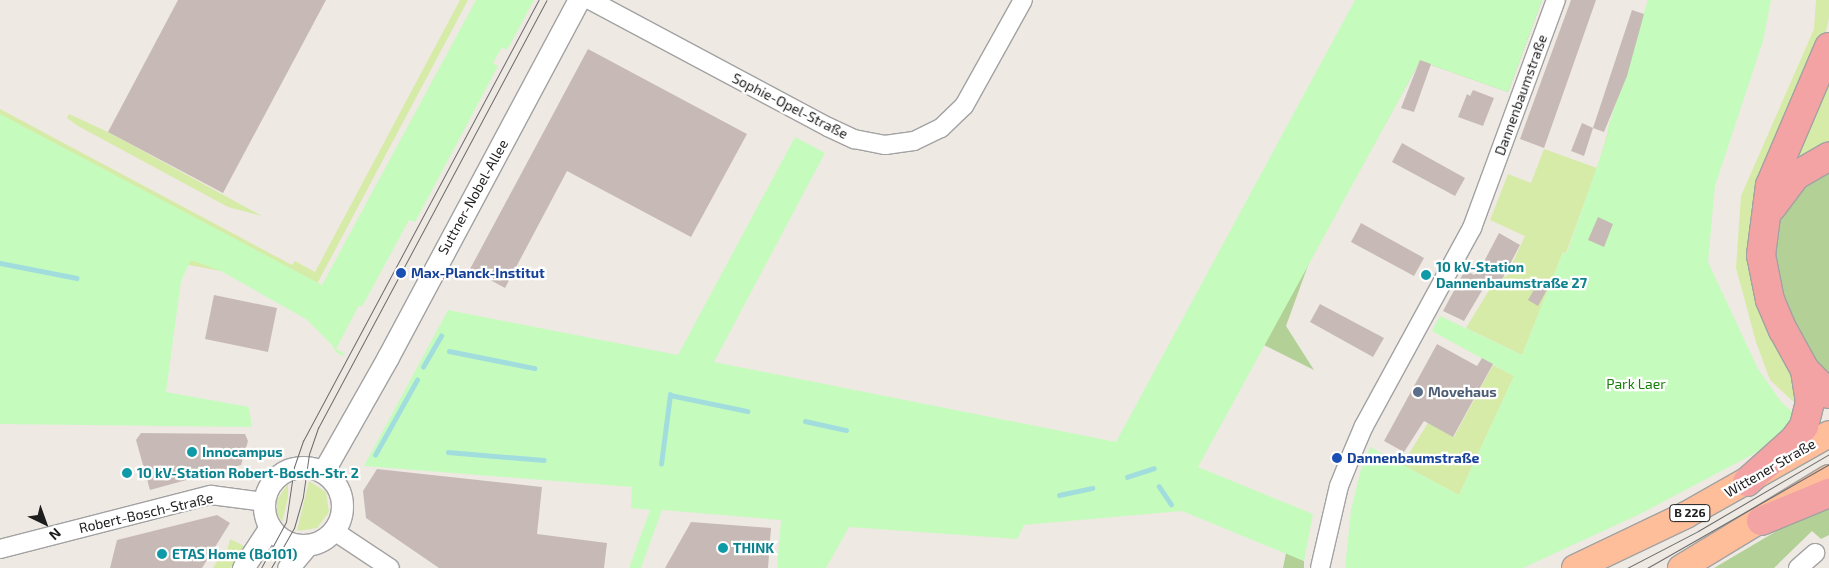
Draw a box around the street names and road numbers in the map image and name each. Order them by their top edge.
street label: Dannenbaumstraße [1491,32,1551,158]
street label: Sophie-Opel-Straße [729,70,851,142]
street label: Suttner-Nobel-Allee [434,137,512,257]
street label: Wittener Straße [1721,435,1819,501]
street label: Robert-Bosch-Straße [77,489,215,537]
road number: B 226 [1669,503,1711,522]

